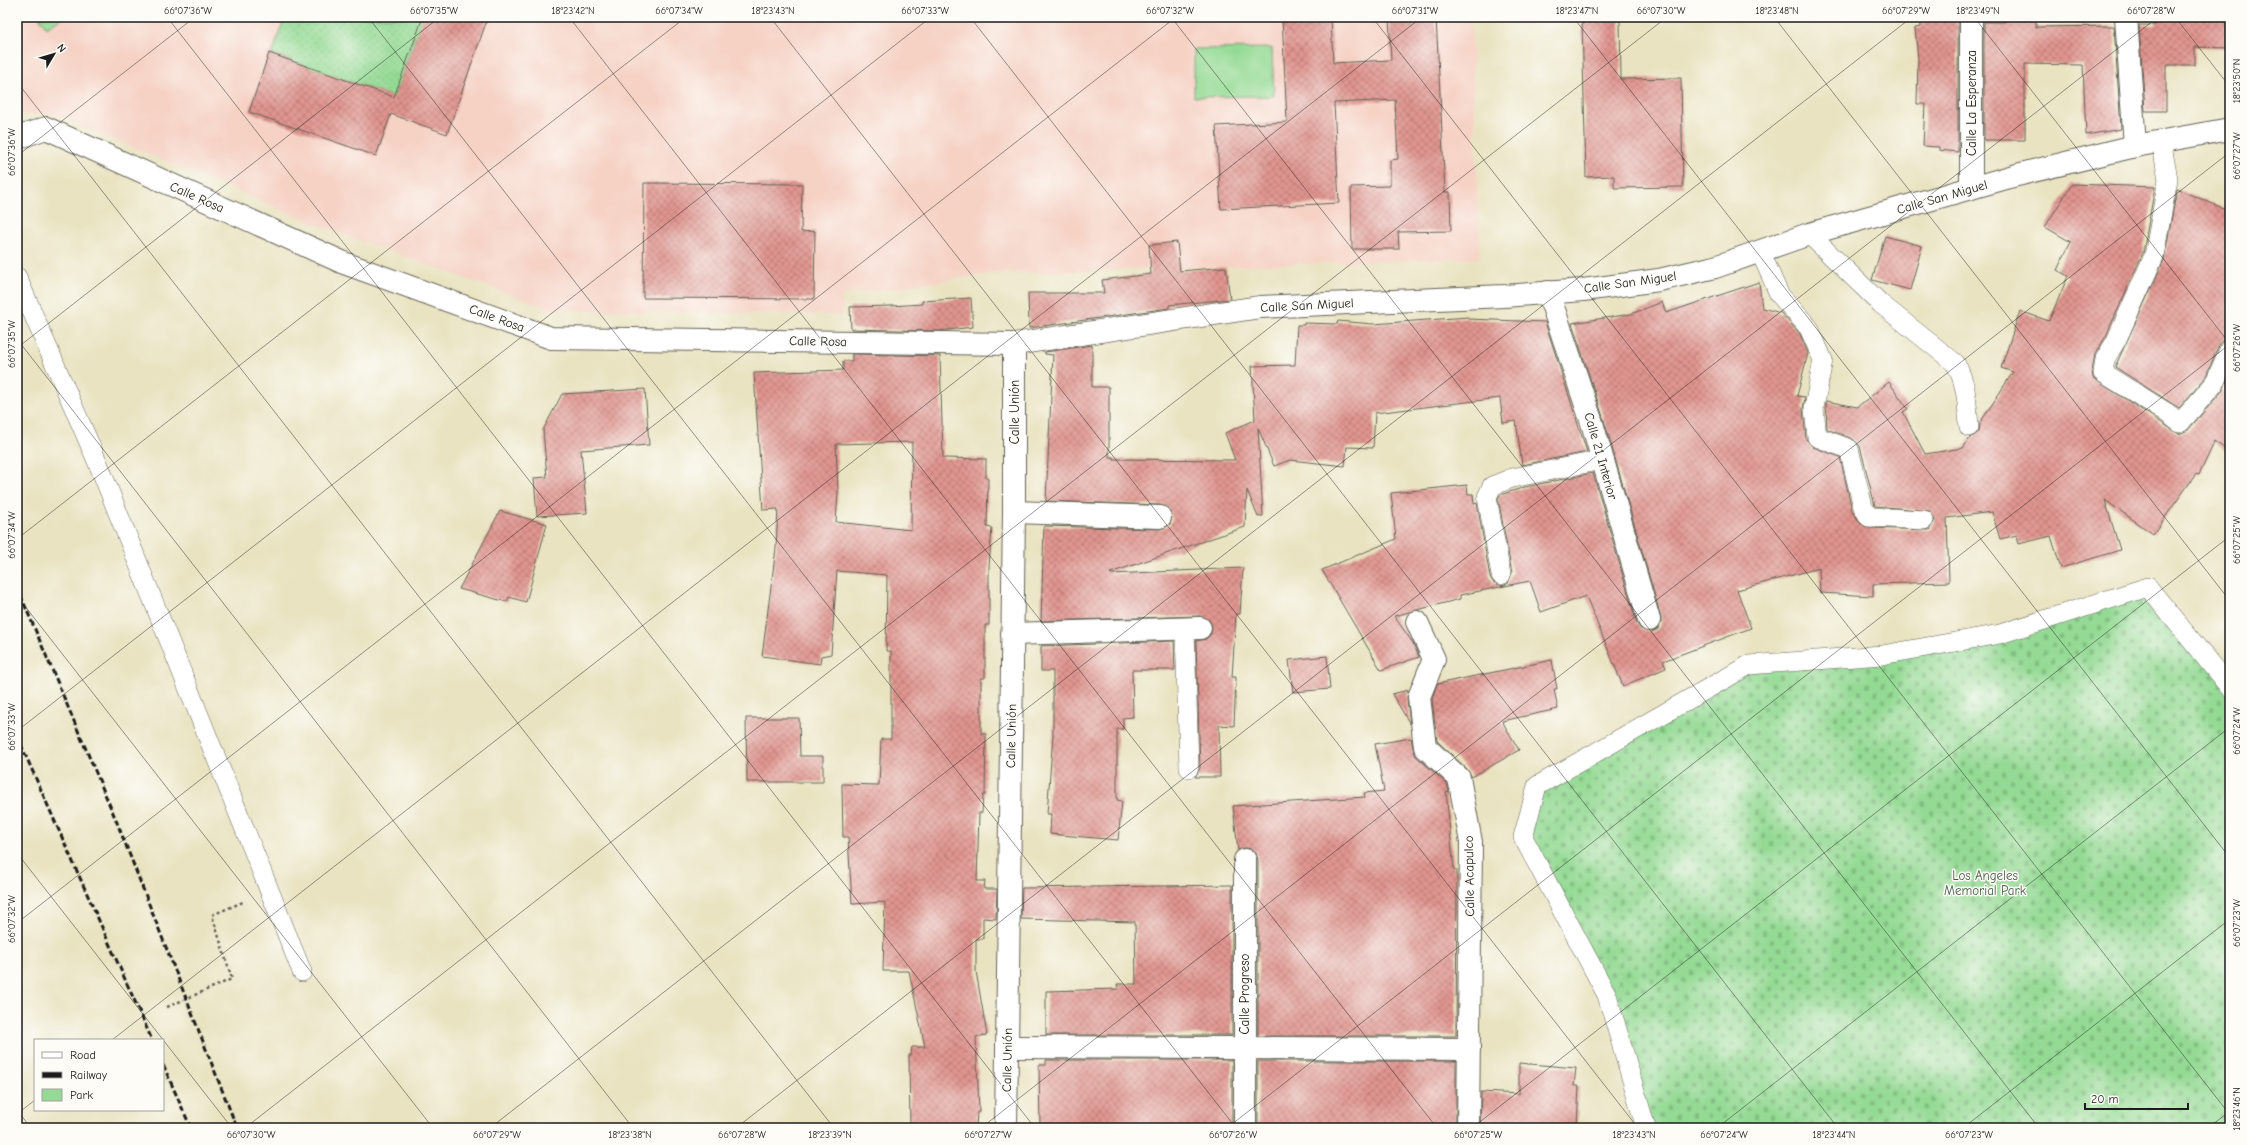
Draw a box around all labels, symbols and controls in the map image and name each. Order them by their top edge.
text: 66°07'36"W [164,5,212,17]
text: 66°07'35"W [410,5,458,17]
text: 18°23'42"N [551,5,595,17]
text: 66°07'34"W [655,5,703,17]
text: 18°23'43"N [751,5,795,17]
text: 66°07'33"W [901,5,949,17]
text: 66°07'32"W [1146,5,1194,17]
text: 66°07'31"W [1392,5,1439,17]
text: 18°23'47"N [1556,5,1598,17]
text: 66°07'30"W [1637,5,1686,17]
text: 18°23'48"N [1755,5,1799,17]
text: 66°07'29"W [1882,5,1930,17]
text: 18°23'49"N [1956,5,2000,17]
text: 66°07'28"W [2127,5,2175,17]
north arrow [34,34,74,74]
text: N [54,41,69,55]
street label: Calle La Esperanza [1964,50,1979,156]
text: 18°23'50"N [2231,59,2243,103]
text: 66°07'36"W [6,128,18,176]
text: 66°07'27"W [2231,132,2243,180]
street label: Calle San Miguel [1895,177,1989,217]
street label: Calle Rosa [168,178,226,216]
street label: Calle San Miguel [1583,268,1677,296]
street label: Calle San Miguel [1260,295,1354,315]
street label: Calle Rosa [467,301,527,335]
text: 66°07'35"W [6,320,18,368]
text: 66°07'26"W [2231,324,2243,372]
street label: Calle Rosa [789,333,847,349]
street label: Calle Unión [1007,380,1022,444]
street label: Calle 21 Interior [1581,411,1621,502]
text: 66°07'34"W [6,511,18,559]
text: 66°07'25"W [2231,516,2243,564]
text: 66°07'33"W [6,703,18,751]
street label: Calle Unión [1003,704,1019,768]
text: 66°07'24"W [2231,707,2243,755]
street label: Calle Acapulco [1461,835,1477,917]
park label: Los Angeles Memorial Park [1944,868,2027,898]
text: 66°07'32"W [6,895,18,943]
text: 66°07'23"W [2231,899,2243,947]
street label: Calle Progreso [1237,953,1252,1034]
street label: Calle Unión [999,1028,1015,1092]
legend [34,1039,164,1111]
text: Road [70,1048,96,1062]
text: Railway [70,1068,108,1082]
scale bar [2085,1085,2188,1111]
text: 18°23'46"N [2231,1087,2243,1131]
text: Park [70,1088,93,1102]
text: 20 m [2091,1092,2119,1106]
text: 66°07'30"W [227,1129,276,1141]
text: 66°07'29"W [473,1129,521,1141]
text: 18°23'38"N [608,1129,652,1141]
text: 66°07'28"W [718,1129,766,1141]
text: 18°23'39"N [808,1129,852,1141]
text: 66°07'27"W [964,1129,1012,1141]
text: 66°07'26"W [1209,1129,1257,1141]
text: 66°07'25"W [1454,1129,1502,1141]
text: 18°23'43"N [1612,1129,1656,1141]
text: 66°07'24"W [1700,1129,1748,1141]
text: 18°23'44"N [1813,1129,1855,1141]
text: 66°07'23"W [1945,1129,1993,1141]

